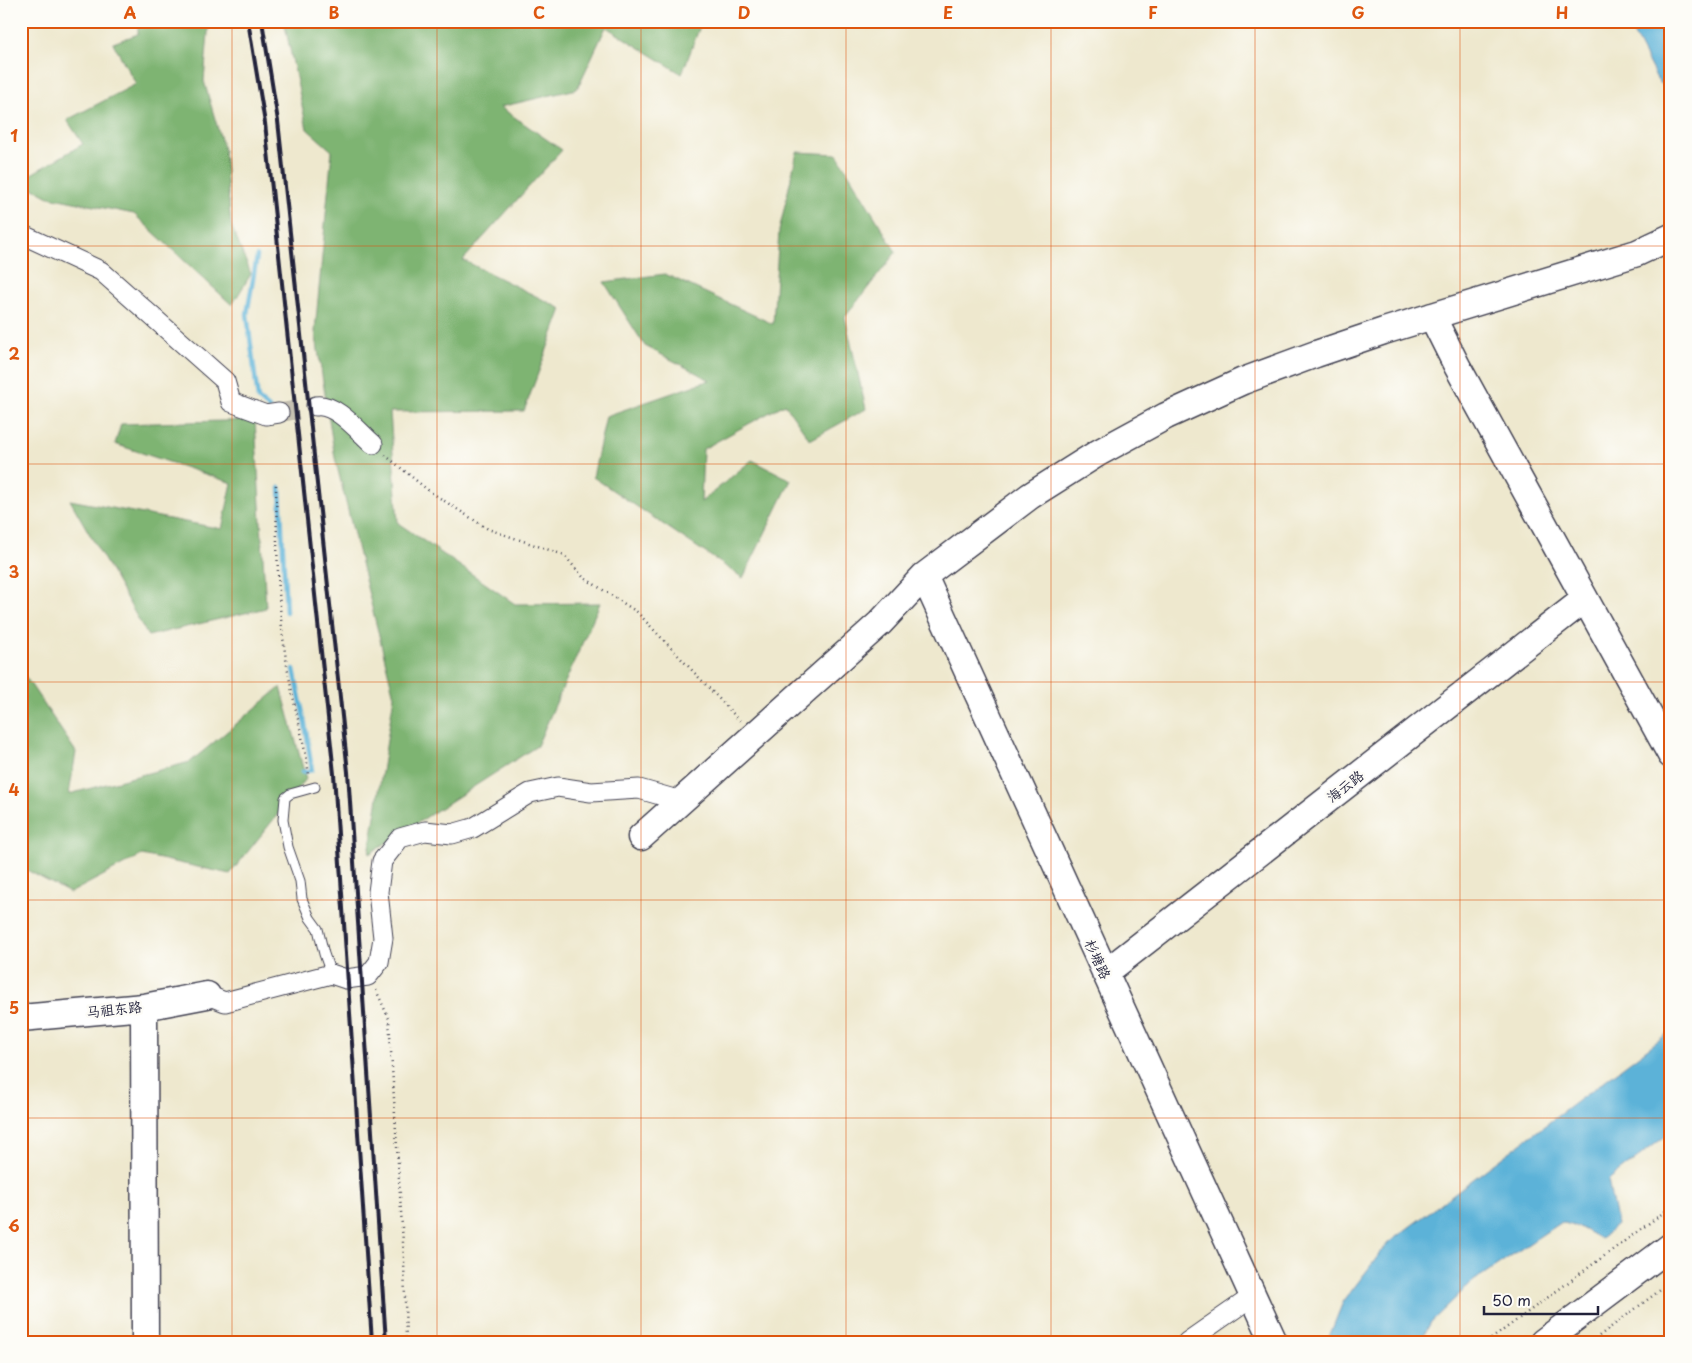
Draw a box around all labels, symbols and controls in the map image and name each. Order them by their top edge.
text: A [124,0,137,24]
text: B [329,0,340,24]
text: C [533,0,545,24]
text: D [738,0,750,24]
text: E [943,0,953,24]
text: F [1148,0,1158,24]
text: G [1351,0,1365,24]
text: H [1556,0,1568,24]
text: 1 [10,123,18,147]
text: 2 [8,341,20,365]
text: 3 [9,559,19,583]
street label: 海云路 [1322,765,1368,807]
text: 4 [9,777,20,801]
street label: 杉塘路 [1080,936,1116,982]
text: 5 [9,995,19,1019]
street label: 马祖东路 [85,996,143,1022]
text: 6 [8,1213,20,1237]
scale bar [1484,1283,1598,1315]
text: 50 m [1492,1288,1531,1311]

